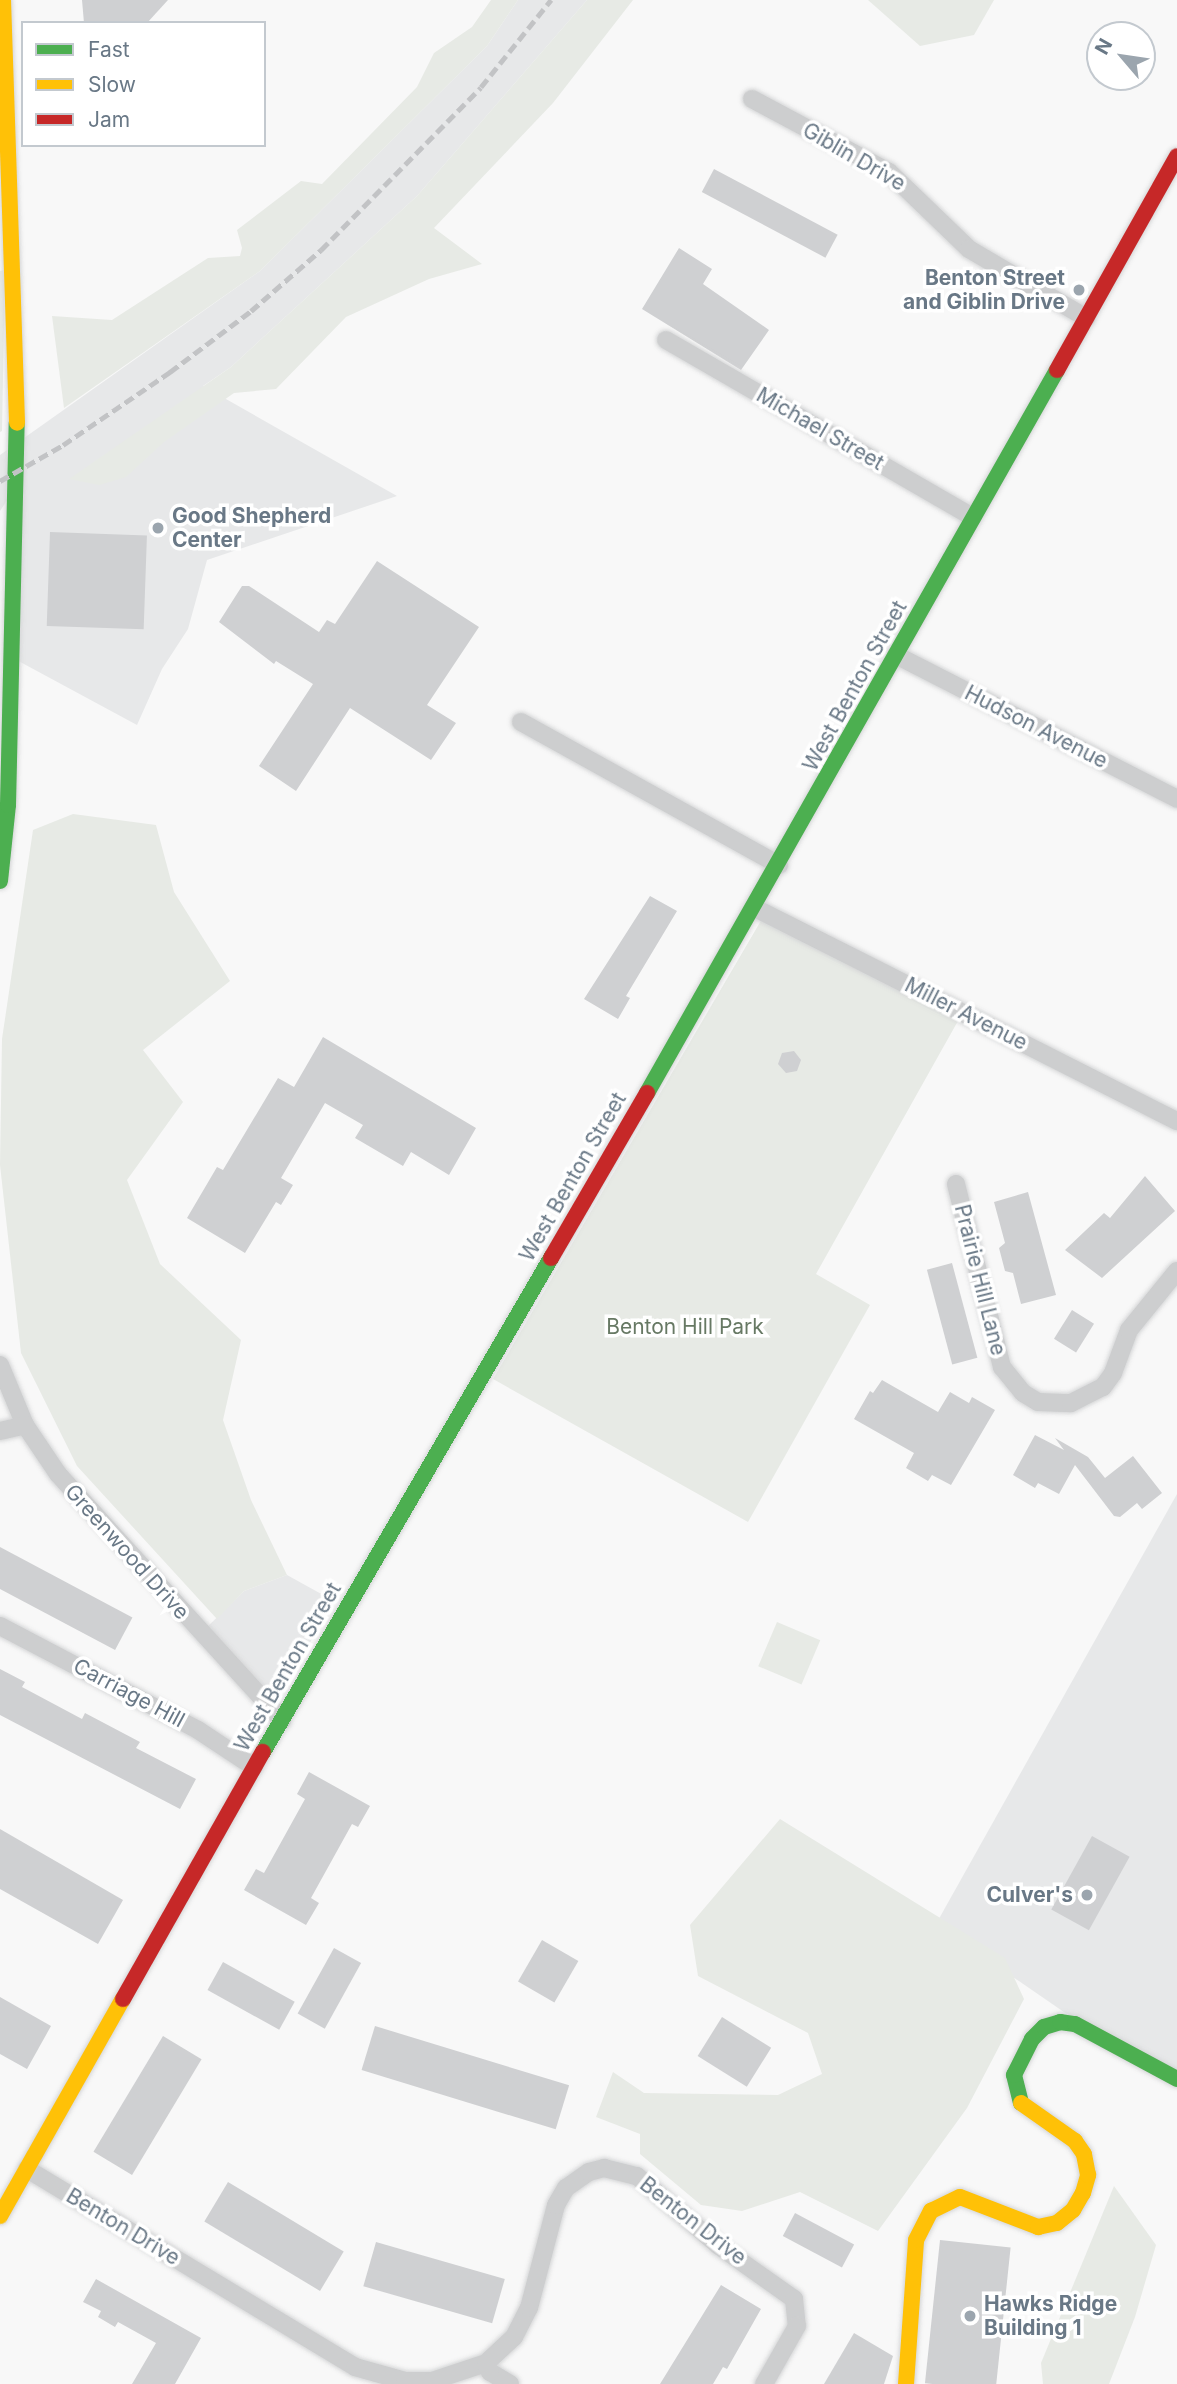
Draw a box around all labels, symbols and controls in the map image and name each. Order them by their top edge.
legend [21,21,266,147]
north arrow [1086,21,1156,91]
text: N [1090,35,1118,58]
text: Fast [88,37,130,62]
text: Slow [88,72,136,97]
text: Jam [88,107,130,132]
street label: Giblin Drive [798,118,910,196]
place label: Benton Street and Giblin Drive [903,265,1065,315]
marker: Benton Street and Giblin Drive [1071,282,1087,298]
street label: Michael Street [752,382,888,476]
place label: Good Shepherd Center [172,503,331,553]
marker: Good Shepherd Center [150,520,166,536]
street label: West Benton Street [798,596,912,776]
street label: Hudson Avenue [960,680,1112,774]
street label: Miller Avenue [901,972,1031,1056]
street label: West Benton Street [514,1088,632,1266]
street label: Prairie Hill Lane [949,1202,1011,1358]
park label: Benton Hill Park [606,1314,764,1340]
street label: Greenwood Drive [60,1479,194,1625]
street label: West Benton Street [229,1578,347,1756]
street label: Carriage Hill [69,1653,189,1733]
place label: Culver's [986,1882,1073,1908]
marker: Culver's [1079,1887,1095,1903]
street label: Benton Drive [635,2172,751,2270]
street label: Benton Drive [62,2183,184,2271]
place label: Hawks Ridge Building 1 [984,2291,1117,2341]
marker: Hawks Ridge Building 1 [962,2308,978,2324]

